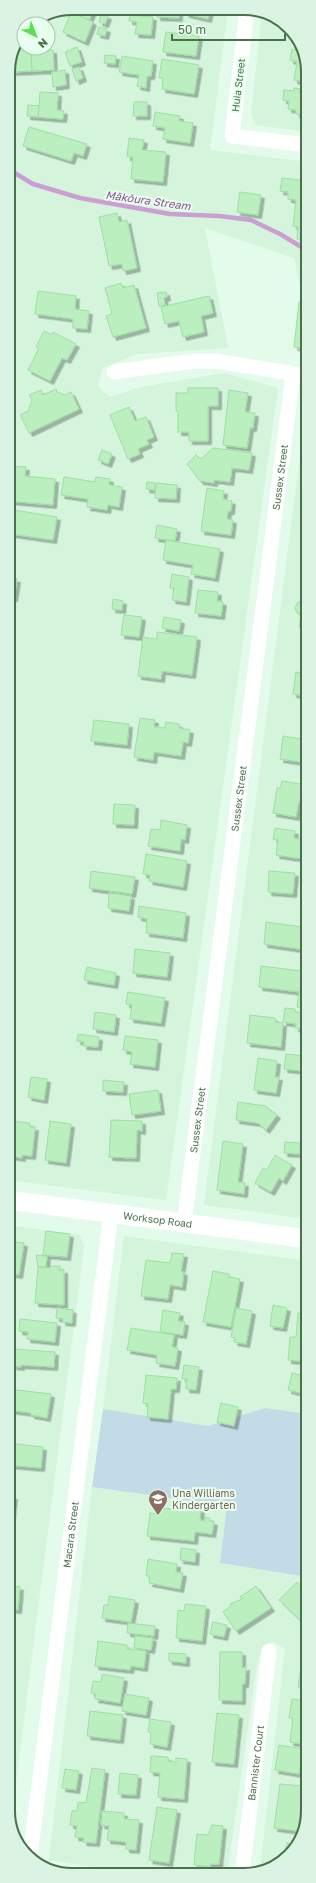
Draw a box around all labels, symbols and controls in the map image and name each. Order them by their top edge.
north arrow [16,16,56,56]
scale bar [172,16,285,42]
text: 50 m [178,22,206,37]
text: N [36,36,51,51]
street label: Huia Street [229,57,247,113]
water label: Mākōura Stream [105,188,193,213]
street label: Sussex Street [270,443,290,511]
street label: Sussex Street [228,765,249,832]
street label: Sussex Street [187,1086,208,1154]
street label: Worksop Road [123,1209,193,1230]
place label: Una Williams Kindergarten [172,1487,235,1511]
school or university icon: Una Williams Kindergarten [147,1488,169,1516]
street label: Macara Street [60,1501,81,1569]
street label: Bannister Court [245,1724,266,1801]

